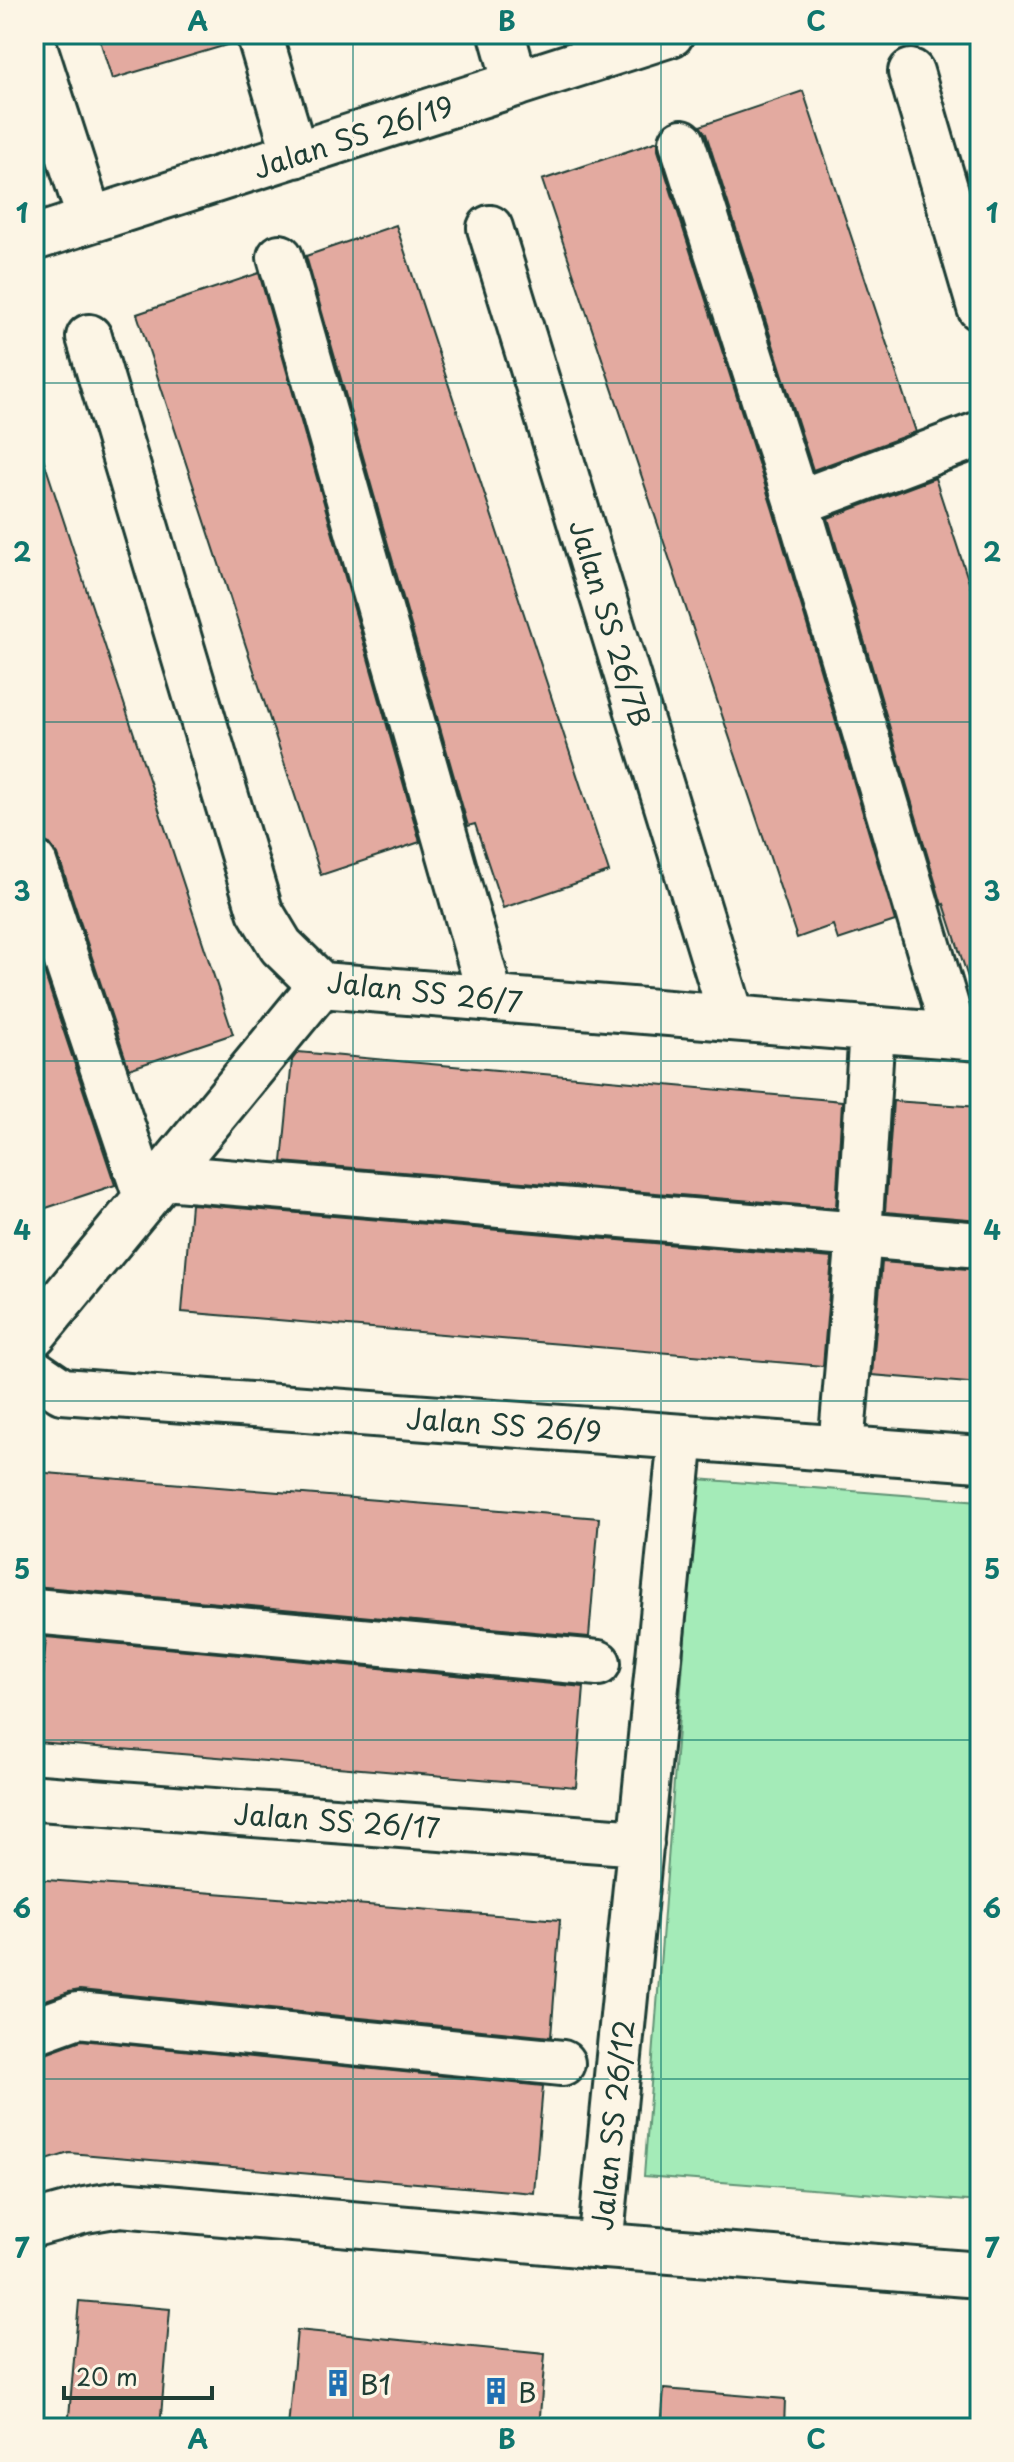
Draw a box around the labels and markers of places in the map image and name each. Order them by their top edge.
place label: B1 [360,2362,391,2405]
building icon: B1 [323,2368,353,2398]
place label: B [518,2370,537,2413]
building icon: B [481,2376,511,2406]

